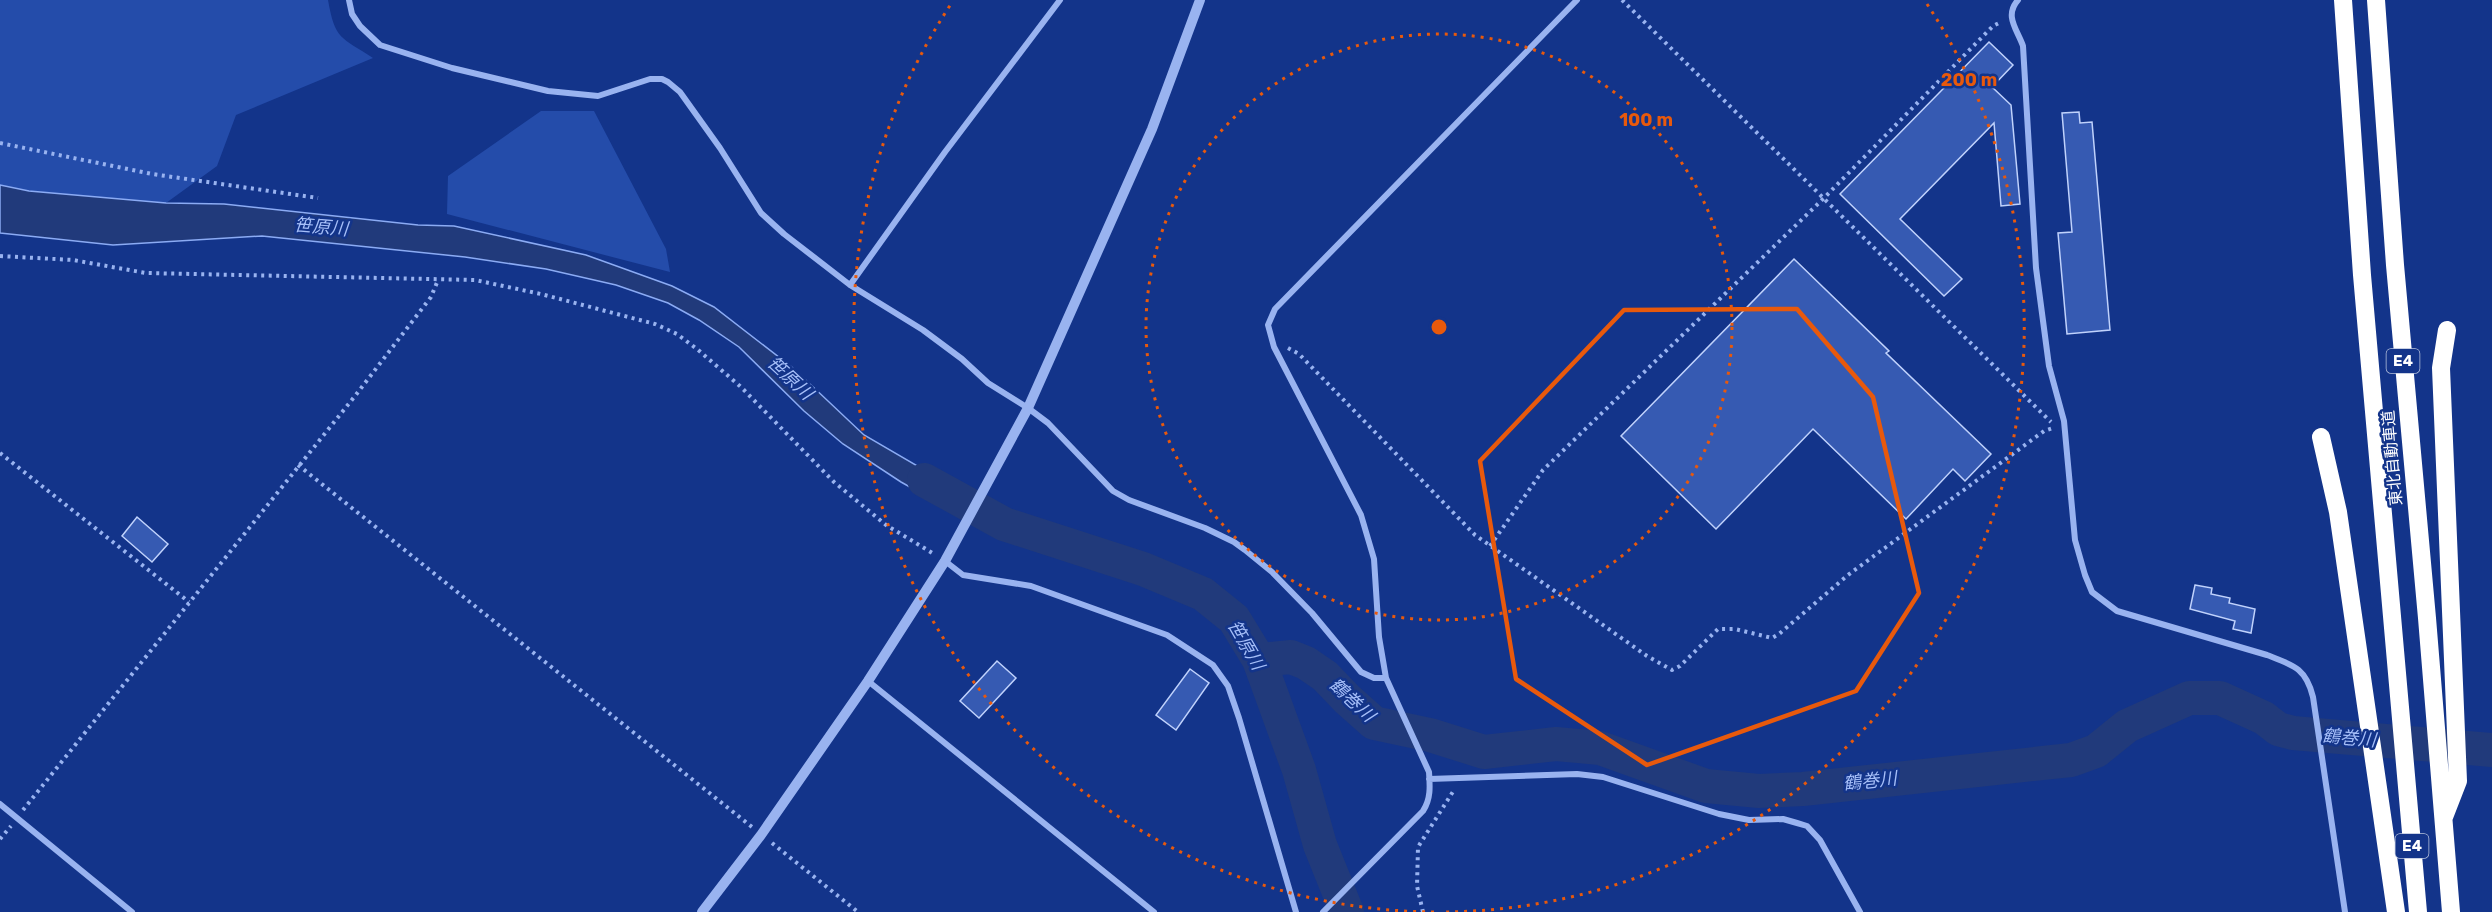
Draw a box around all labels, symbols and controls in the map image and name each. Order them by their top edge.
text: 200 m [1941,69,1997,91]
text: 100 m [1619,109,1673,131]
water label: 笹原川 [293,214,351,240]
centre of rings [1429,317,1449,337]
road number: E4 [2386,349,2420,373]
water label: 笹原川 [763,352,819,406]
street label: 東北自動車道 [2378,409,2406,507]
water label: 笹原川 [1223,616,1270,676]
water label: 鶴巻川 [1325,674,1381,728]
water label: 鶴巻川 [2321,725,2379,751]
water label: 鶴巻川 [1842,767,1900,795]
road number: E4 [2396,834,2428,858]

